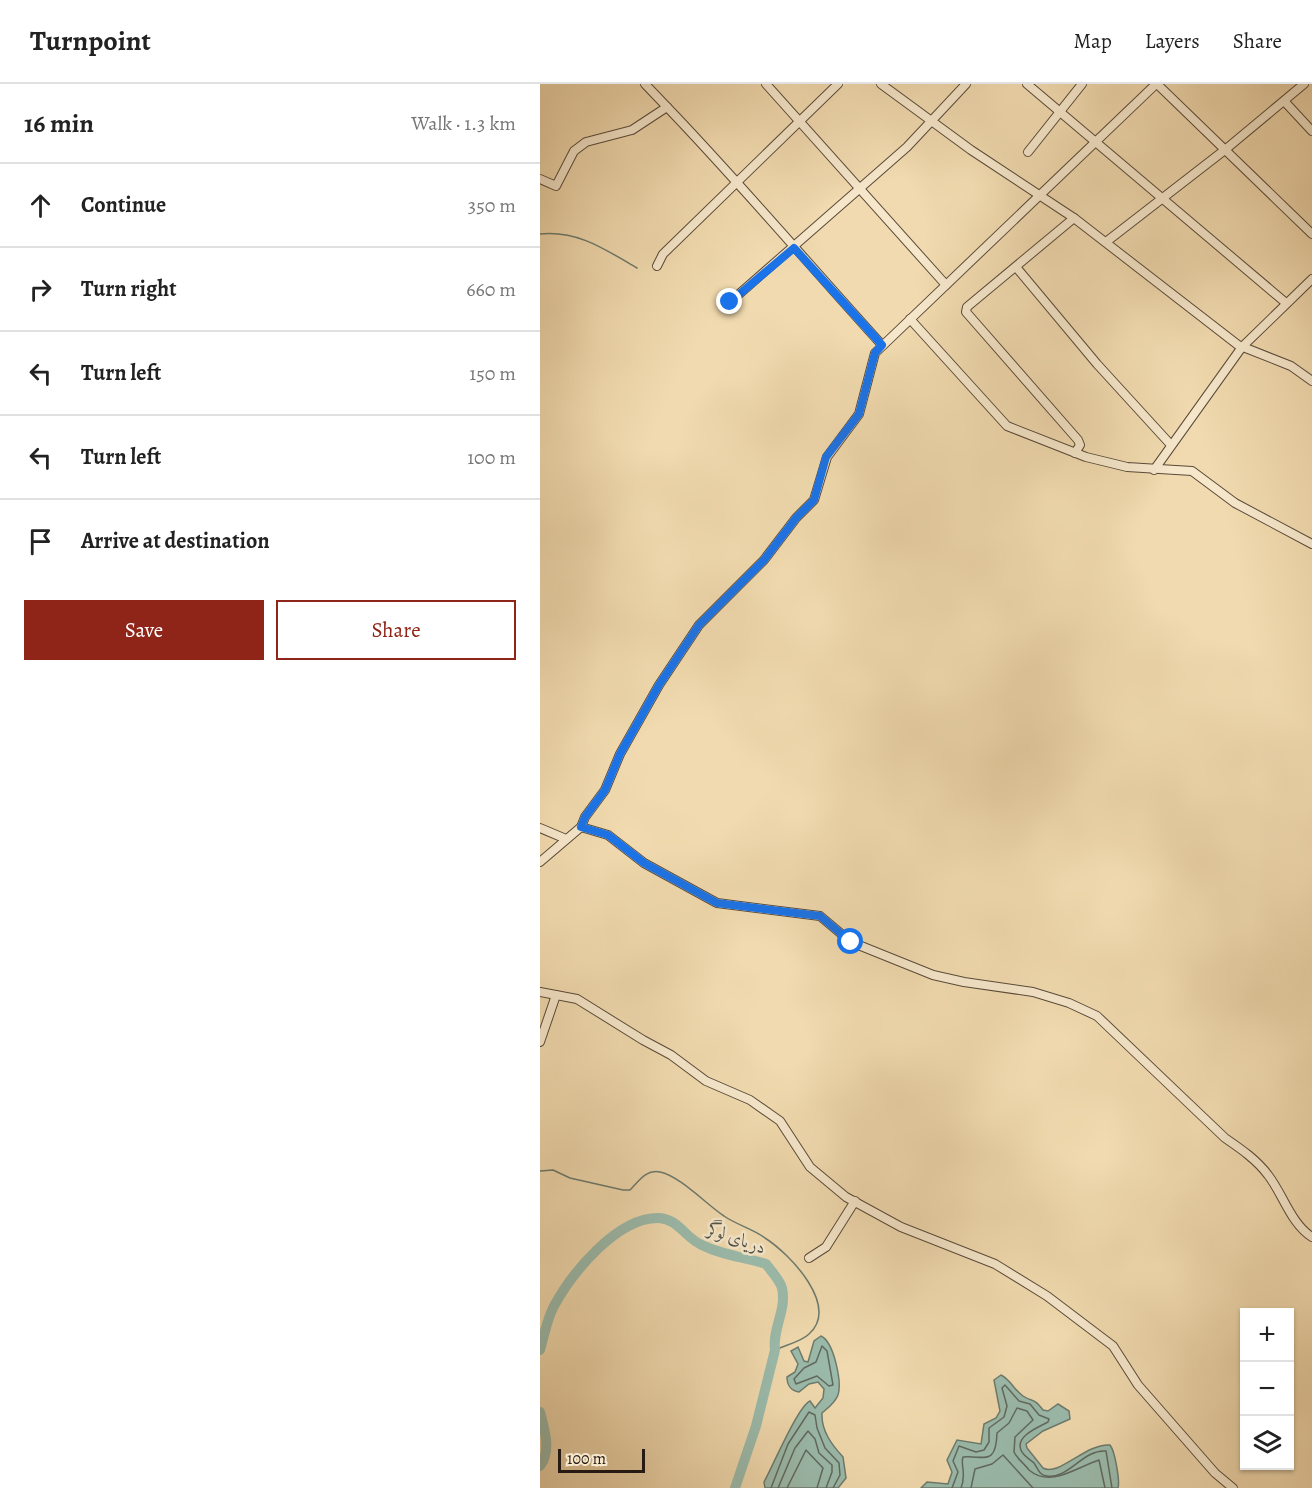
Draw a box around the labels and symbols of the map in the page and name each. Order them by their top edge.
route end [716,288,742,314]
route start [837,928,863,954]
water label: دریای لوگر [703,1216,770,1260]
scale bar [558,1446,645,1474]

